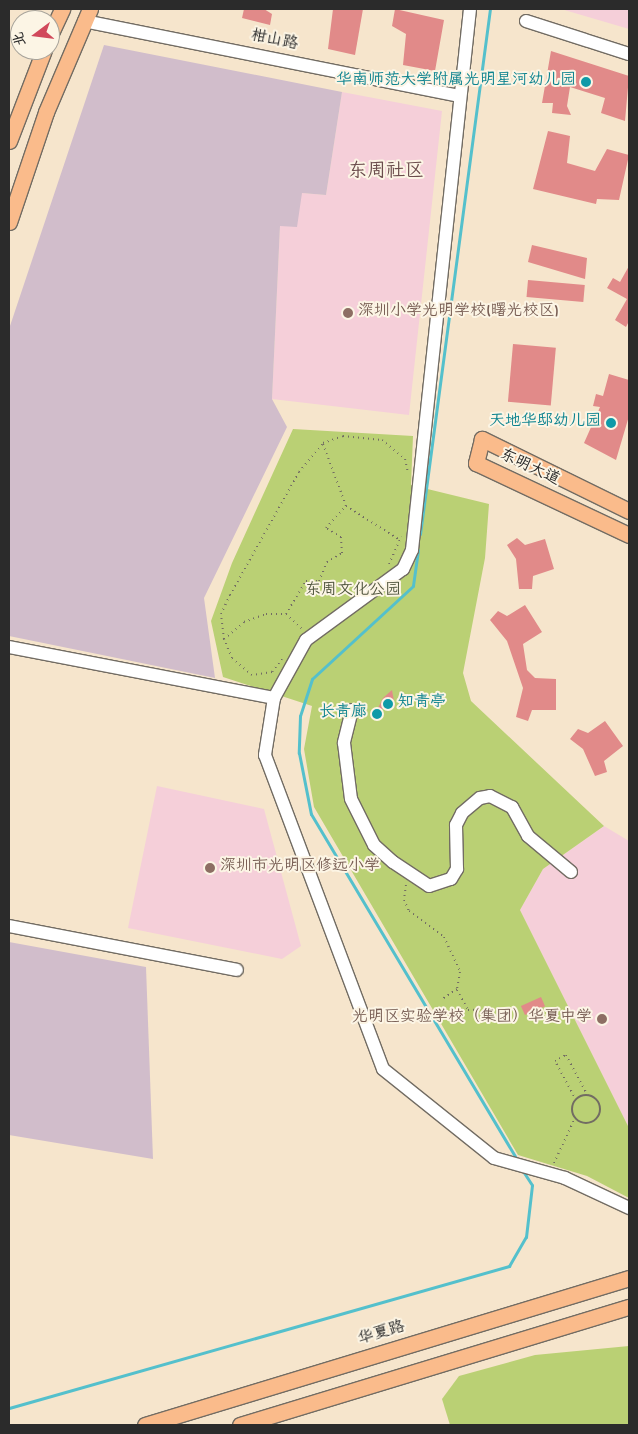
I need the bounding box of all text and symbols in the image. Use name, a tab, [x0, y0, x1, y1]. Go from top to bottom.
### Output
north arrow	[10, 10, 60, 60]
street label: 柑山路	[249, 28, 299, 56]
text: 北	[11, 30, 31, 48]
place label: 华南师范大学附属光明星河幼儿园	[336, 72, 576, 92]
marker: 华南师范大学附属光明星河幼儿园	[580, 76, 592, 88]
district label: 东周社区	[348, 162, 424, 184]
place label: 深圳小学光明学校(曙光校区)	[358, 303, 559, 323]
marker: 深圳小学光明学校(曙光校区)	[342, 307, 354, 319]
place label: 天地华邸幼儿园	[489, 413, 601, 433]
marker: 天地华邸幼儿园	[605, 417, 617, 429]
street label: 东明大道	[496, 447, 562, 491]
park label: 东周文化公园	[305, 582, 401, 602]
place label: 知青亭	[398, 694, 446, 714]
marker: 知青亭	[382, 698, 394, 710]
place label: 长青廊	[319, 704, 367, 724]
marker: 长青廊	[371, 708, 383, 720]
place label: 深圳市光明区修远小学	[220, 858, 380, 878]
marker: 深圳市光明区修远小学	[204, 862, 216, 874]
place label: 光明区实验学校（集团）华夏中学	[352, 1009, 592, 1029]
marker: 光明区实验学校（集团）华夏中学	[596, 1013, 608, 1025]
street label: 华夏路	[356, 1319, 408, 1351]

